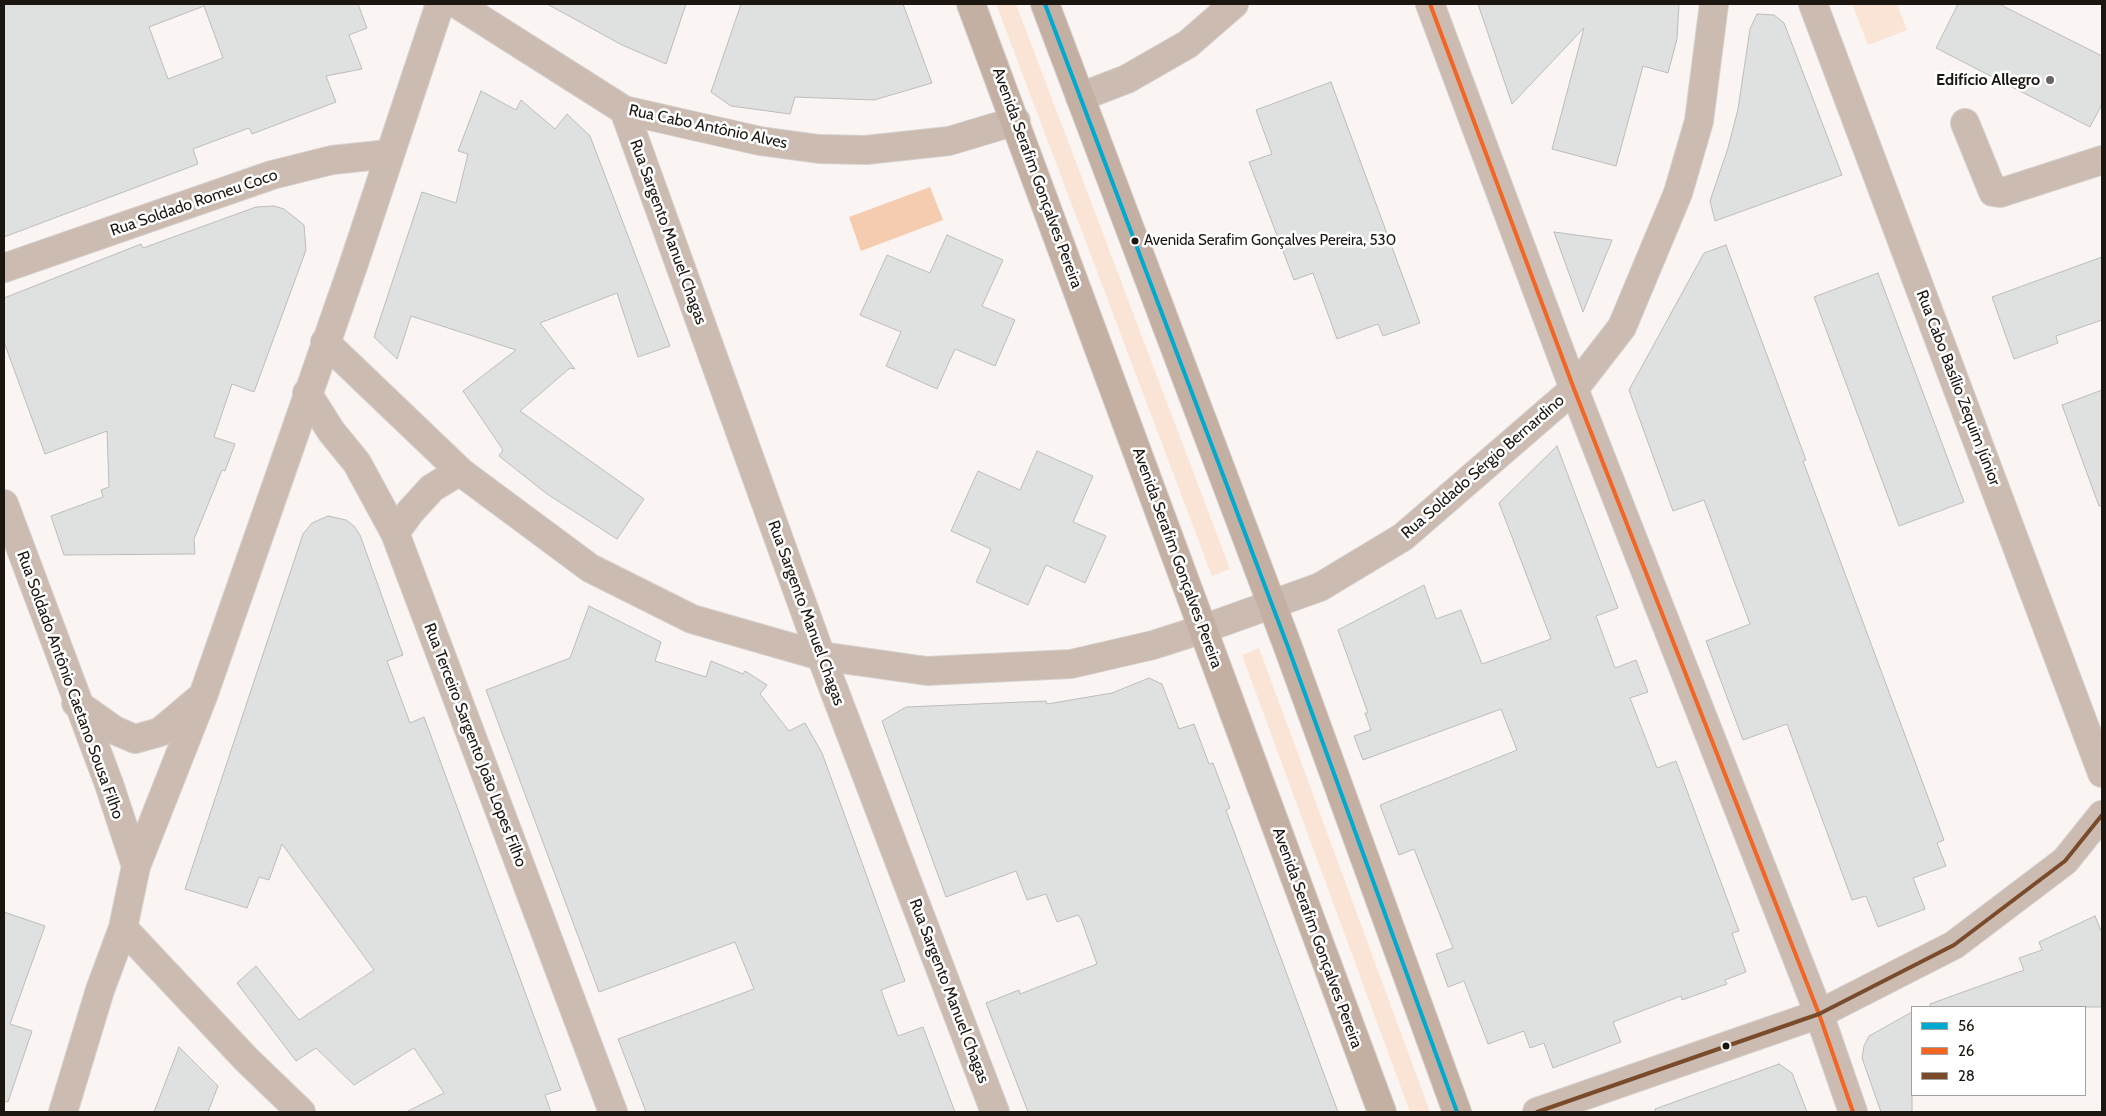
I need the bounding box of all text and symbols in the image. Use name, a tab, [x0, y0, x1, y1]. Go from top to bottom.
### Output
street label: Avenida Serafim Gonçalves Pereira	[988, 65, 1086, 291]
place label: Edifício Allegro	[1936, 70, 2040, 90]
marker: Edifício Allegro	[2044, 74, 2056, 86]
street label: Rua Cabo Antônio Alves	[627, 101, 789, 153]
street label: Rua Sargento Manuel Chagas	[626, 137, 710, 327]
street label: Rua Soldado Romeu Coco	[108, 165, 280, 241]
place label: Avenida Serafim Gonçalves Pereira, 530	[1144, 232, 1396, 250]
marker: Avenida Serafim Gonçalves Pereira, 530	[1130, 236, 1140, 246]
street label: Rua Cabo Basílio Zequim Júnior	[1912, 287, 2004, 489]
street label: Rua Soldado Sérgio Bernardino	[1398, 391, 1568, 543]
street label: Avenida Serafim Gonçalves Pereira	[1128, 445, 1226, 671]
street label: Rua Sargento Manuel Chagas	[764, 518, 848, 708]
street label: Rua Soldado Antônio Caetano Sousa Filho	[12, 548, 128, 822]
street label: Rua Terceiro Sargento João Lopes Filho	[420, 620, 530, 870]
street label: Avenida Serafim Gonçalves Pereira	[1268, 825, 1366, 1051]
street label: Rua Sargento Manuel Chagas	[905, 896, 993, 1086]
legend	[1911, 1006, 2086, 1096]
text: 56	[1958, 1017, 1975, 1035]
unlabelled marker	[1721, 1041, 1731, 1051]
text: 26	[1958, 1042, 1974, 1060]
text: 28	[1958, 1067, 1975, 1085]

